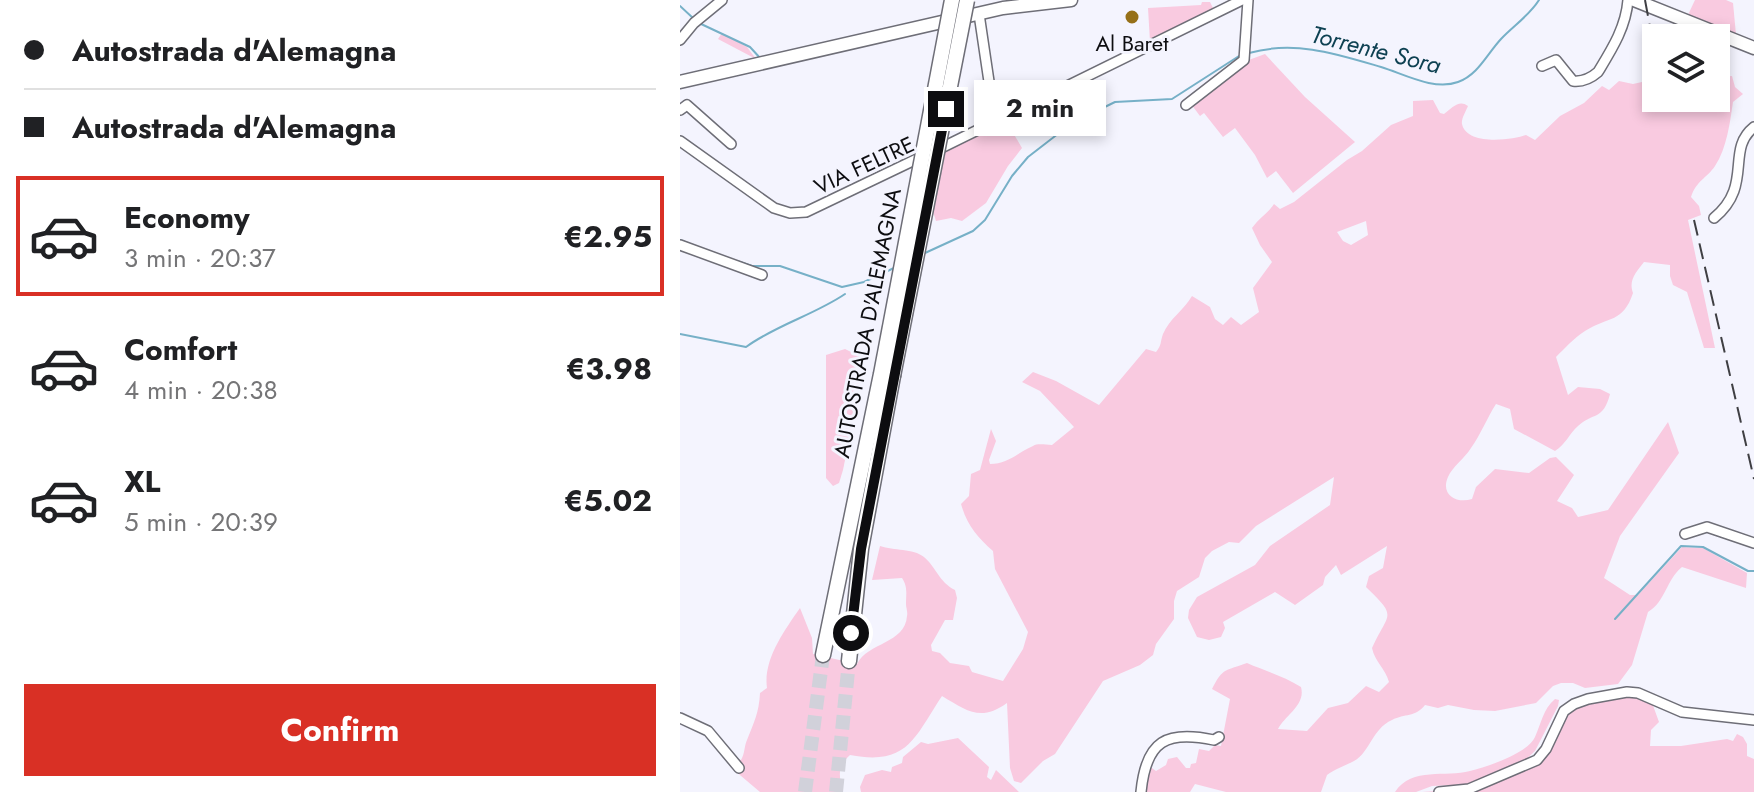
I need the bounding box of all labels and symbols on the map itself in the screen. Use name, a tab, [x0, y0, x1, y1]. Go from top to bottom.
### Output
marker: Al Baret	[1123, 8, 1141, 26]
water label: Torrente Sora	[1308, 16, 1445, 83]
place label: Al Baret	[1096, 27, 1169, 59]
callout: 2 min	[974, 81, 1106, 137]
route end	[928, 91, 964, 127]
street label: VIA FELTRE	[809, 128, 919, 202]
street label: AUTOSTRADA D'ALEMAGNA	[825, 185, 909, 461]
route start	[833, 615, 869, 651]

